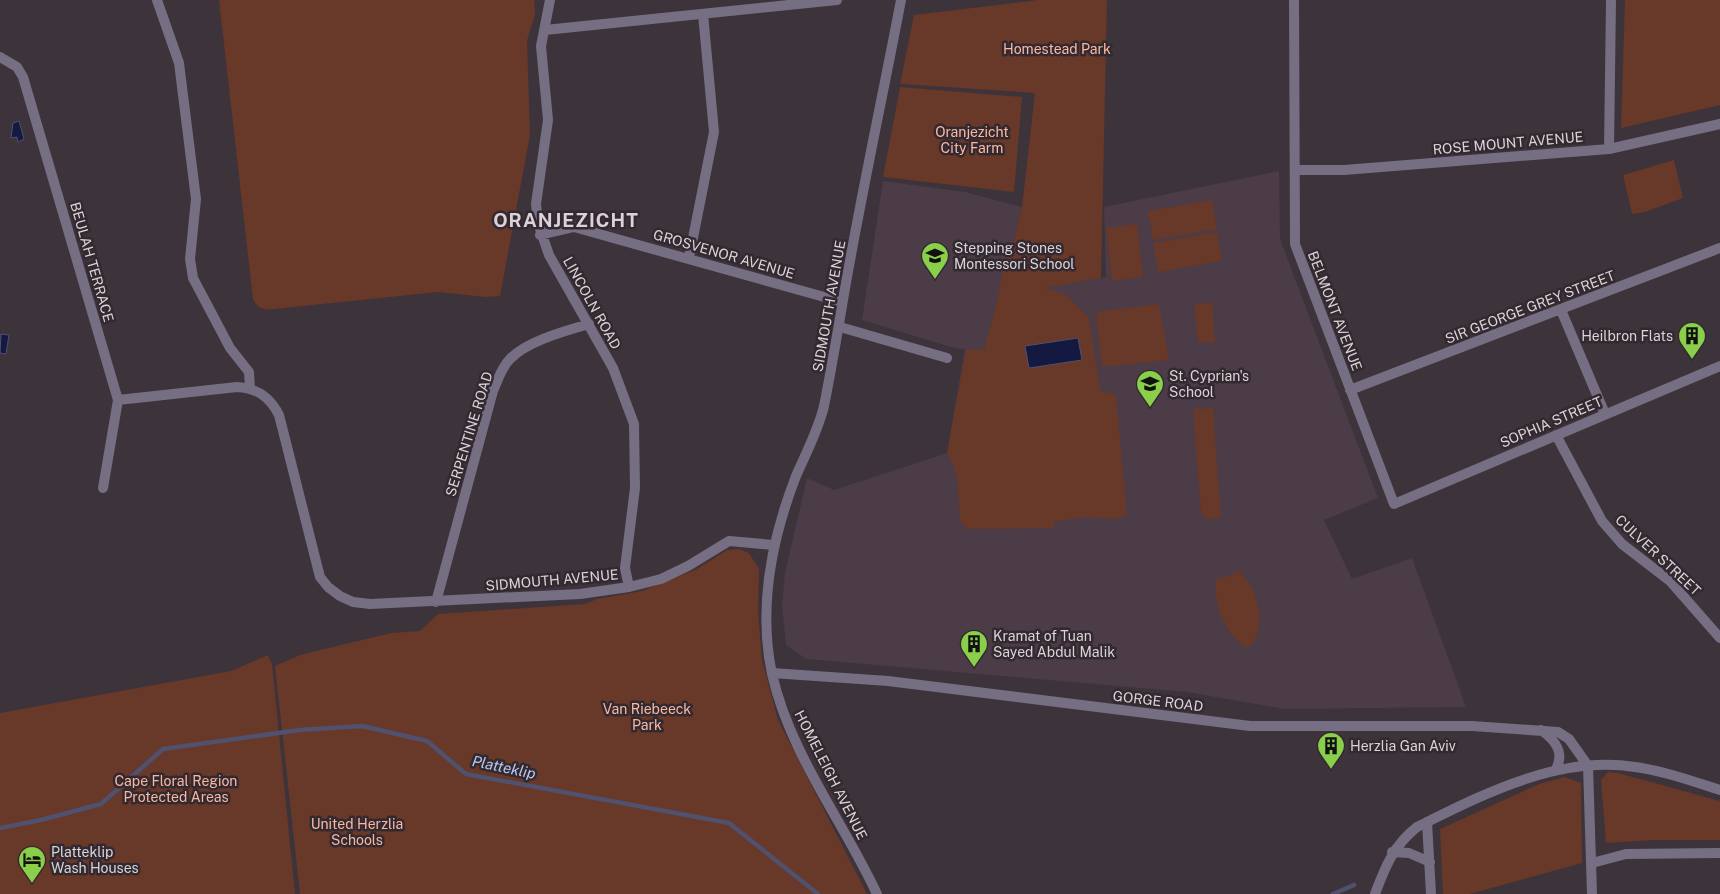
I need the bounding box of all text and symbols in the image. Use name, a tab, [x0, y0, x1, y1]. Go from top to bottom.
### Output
park label: Homestead Park	[1003, 41, 1111, 57]
park label: Oranjezicht City Farm	[935, 124, 1009, 156]
street label: ROSE MOUNT AVENUE	[1432, 128, 1584, 158]
street label: BEULAH TERRACE	[67, 200, 117, 324]
district label: ORANJEZICHT	[493, 209, 639, 231]
street label: GROSVENOR AVENUE	[651, 226, 797, 282]
street label: SIDMOUTH AVENUE	[810, 239, 848, 373]
place label: Stepping Stones Montessori School	[954, 240, 1075, 272]
school or university icon: Stepping Stones Montessori School	[920, 241, 950, 280]
street label: BELMONT AVENUE	[1305, 249, 1365, 373]
street label: LINCOLN ROAD	[560, 254, 624, 352]
street label: SIR GEORGE GREY STREET	[1443, 267, 1617, 347]
building icon: Heilbron Flats	[1677, 321, 1707, 360]
place label: Heilbron Flats	[1581, 328, 1673, 344]
place label: St. Cyprian's School	[1169, 368, 1249, 400]
school or university icon: St. Cyprian's School	[1135, 369, 1165, 408]
street label: SERPENTINE ROAD	[442, 370, 496, 498]
street label: SOPHIA STREET	[1498, 393, 1604, 451]
street label: CULVER STREET	[1612, 511, 1704, 599]
street label: SIDMOUTH AVENUE	[485, 566, 619, 594]
place label: Kramat of Tuan Sayed Abdul Malik	[993, 628, 1115, 660]
building icon: Kramat of Tuan Sayed Abdul Malik	[959, 629, 989, 668]
street label: GORGE ROAD	[1112, 688, 1204, 714]
park label: Van Riebeeck Park	[603, 701, 691, 733]
street label: HOMELEIGH AVENUE	[791, 708, 871, 842]
building icon: Herzlia Gan Aviv	[1316, 731, 1346, 770]
place label: Herzlia Gan Aviv	[1350, 738, 1456, 754]
water label: Platteklip	[471, 752, 538, 782]
park label: Cape Floral Region Protected Areas	[115, 773, 237, 805]
park label: United Herzlia Schools	[311, 816, 403, 848]
place label: Platteklip Wash Houses	[51, 844, 139, 876]
hotel icon: Platteklip Wash Houses	[17, 845, 47, 884]

